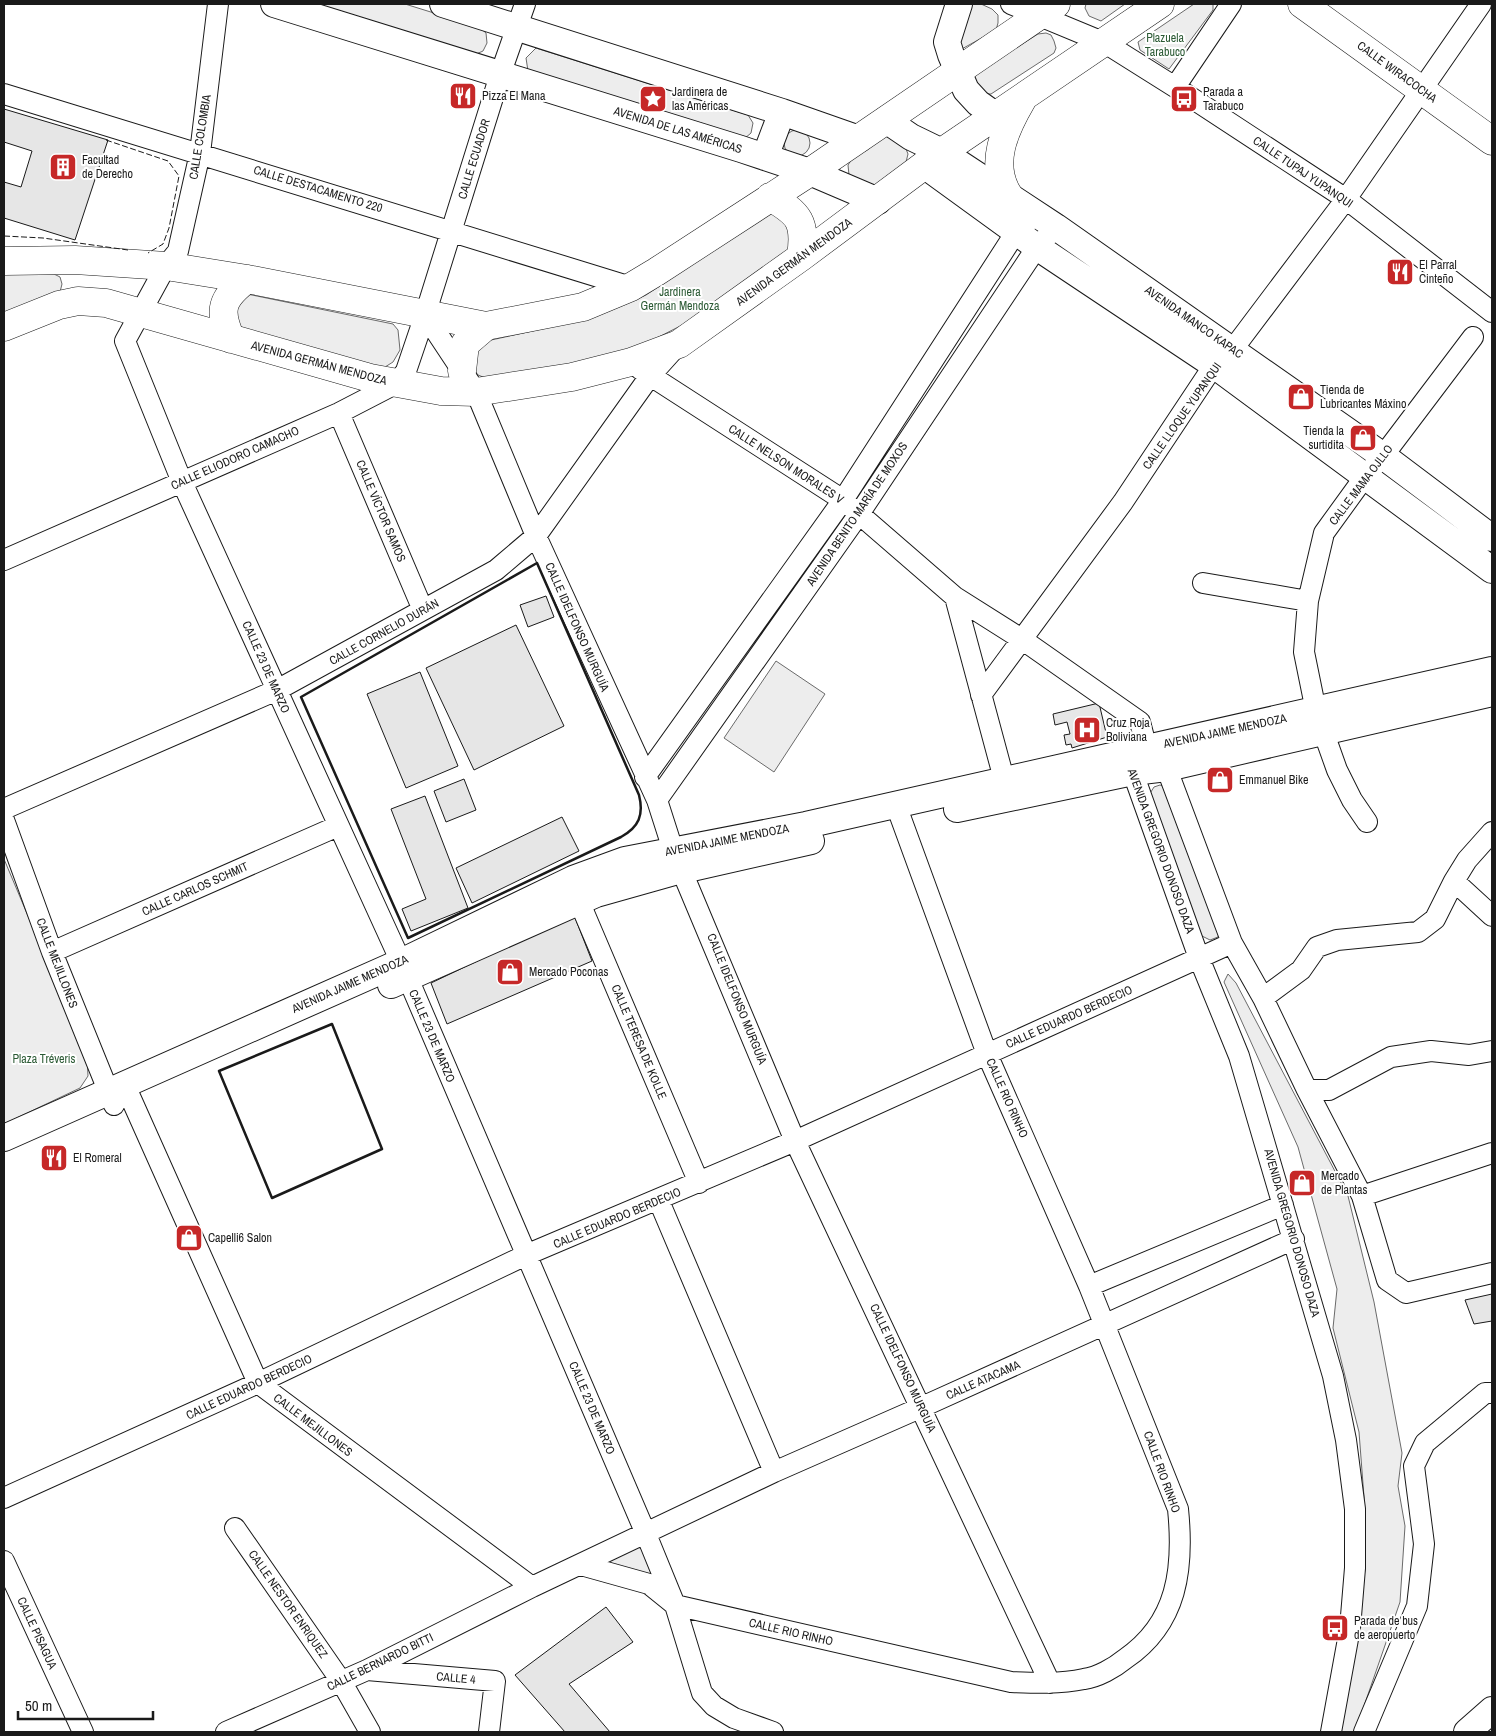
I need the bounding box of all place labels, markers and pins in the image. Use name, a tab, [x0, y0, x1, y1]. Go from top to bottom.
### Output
restaurant icon: Pizza El Mana	[448, 81, 478, 111]
place icon: Jardinera de las Américas	[638, 84, 668, 114]
place label: Jardinera de las Américas	[672, 84, 728, 114]
bus stop icon: Parada a Tarabuco	[1169, 84, 1199, 114]
place label: Parada a Tarabuco	[1203, 84, 1244, 114]
place label: Pizza El Mana	[482, 88, 546, 104]
building icon: Facultad de Derecho	[48, 152, 78, 182]
place label: Facultad de Derecho	[82, 152, 133, 182]
restaurant icon: El Parral Cinteño	[1385, 257, 1415, 287]
place label: El Parral Cinteño	[1419, 257, 1457, 287]
shop icon: Tienda de Lubricantes Máxino	[1286, 382, 1316, 412]
place label: Tienda de Lubricantes Máxino	[1320, 382, 1406, 412]
place label: Tienda la surtidita	[1303, 423, 1345, 453]
shop icon: Tienda la surtidita	[1348, 423, 1378, 453]
hospital icon: Cruz Roja Boliviana	[1072, 715, 1102, 745]
place label: Cruz Roja Boliviana	[1106, 715, 1150, 745]
shop icon: Emmanuel Bike	[1205, 765, 1235, 795]
place label: Emmanuel Bike	[1239, 772, 1308, 788]
shop icon: Mercado Poconas	[495, 957, 525, 987]
place label: Mercado Poconas	[529, 964, 608, 980]
restaurant icon: El Romeral	[39, 1143, 69, 1173]
place label: El Romeral	[73, 1150, 122, 1166]
shop icon: Mercado de Plantas	[1287, 1168, 1317, 1198]
place label: Mercado de Plantas	[1321, 1168, 1368, 1198]
shop icon: Capelli6 Salon	[174, 1223, 204, 1253]
place label: Capelli6 Salon	[208, 1230, 272, 1246]
bus stop icon: Parada de bus de aeropuerto	[1320, 1613, 1350, 1643]
place label: Parada de bus de aeropuerto	[1354, 1613, 1418, 1643]

